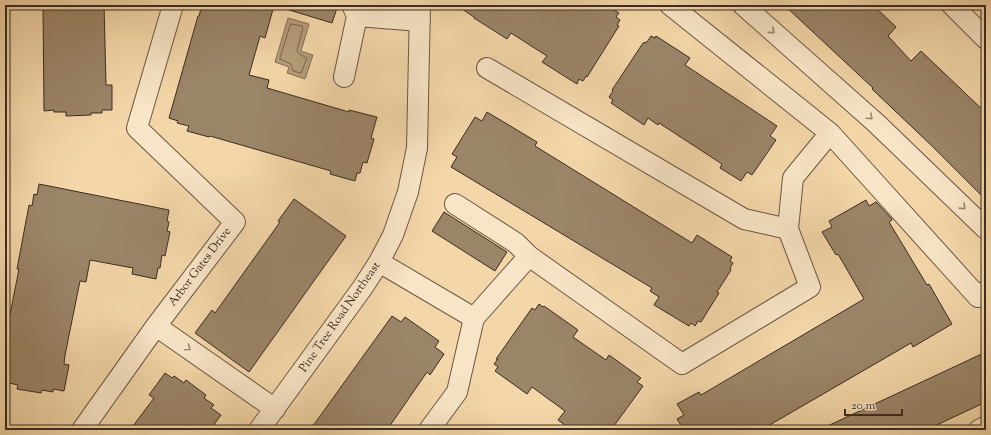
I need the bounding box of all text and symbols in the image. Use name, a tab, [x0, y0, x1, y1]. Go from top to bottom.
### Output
one-way arrow	[768, 26, 775, 33]
one-way arrow	[865, 112, 872, 119]
one-way arrow	[958, 202, 966, 210]
street label: Arbor Gates Drive	[164, 223, 236, 310]
street label: Pine Tree Road Northeast	[295, 258, 385, 376]
one-way arrow	[184, 343, 191, 351]
scale bar	[845, 391, 902, 417]
text: 20 m	[851, 397, 876, 415]

